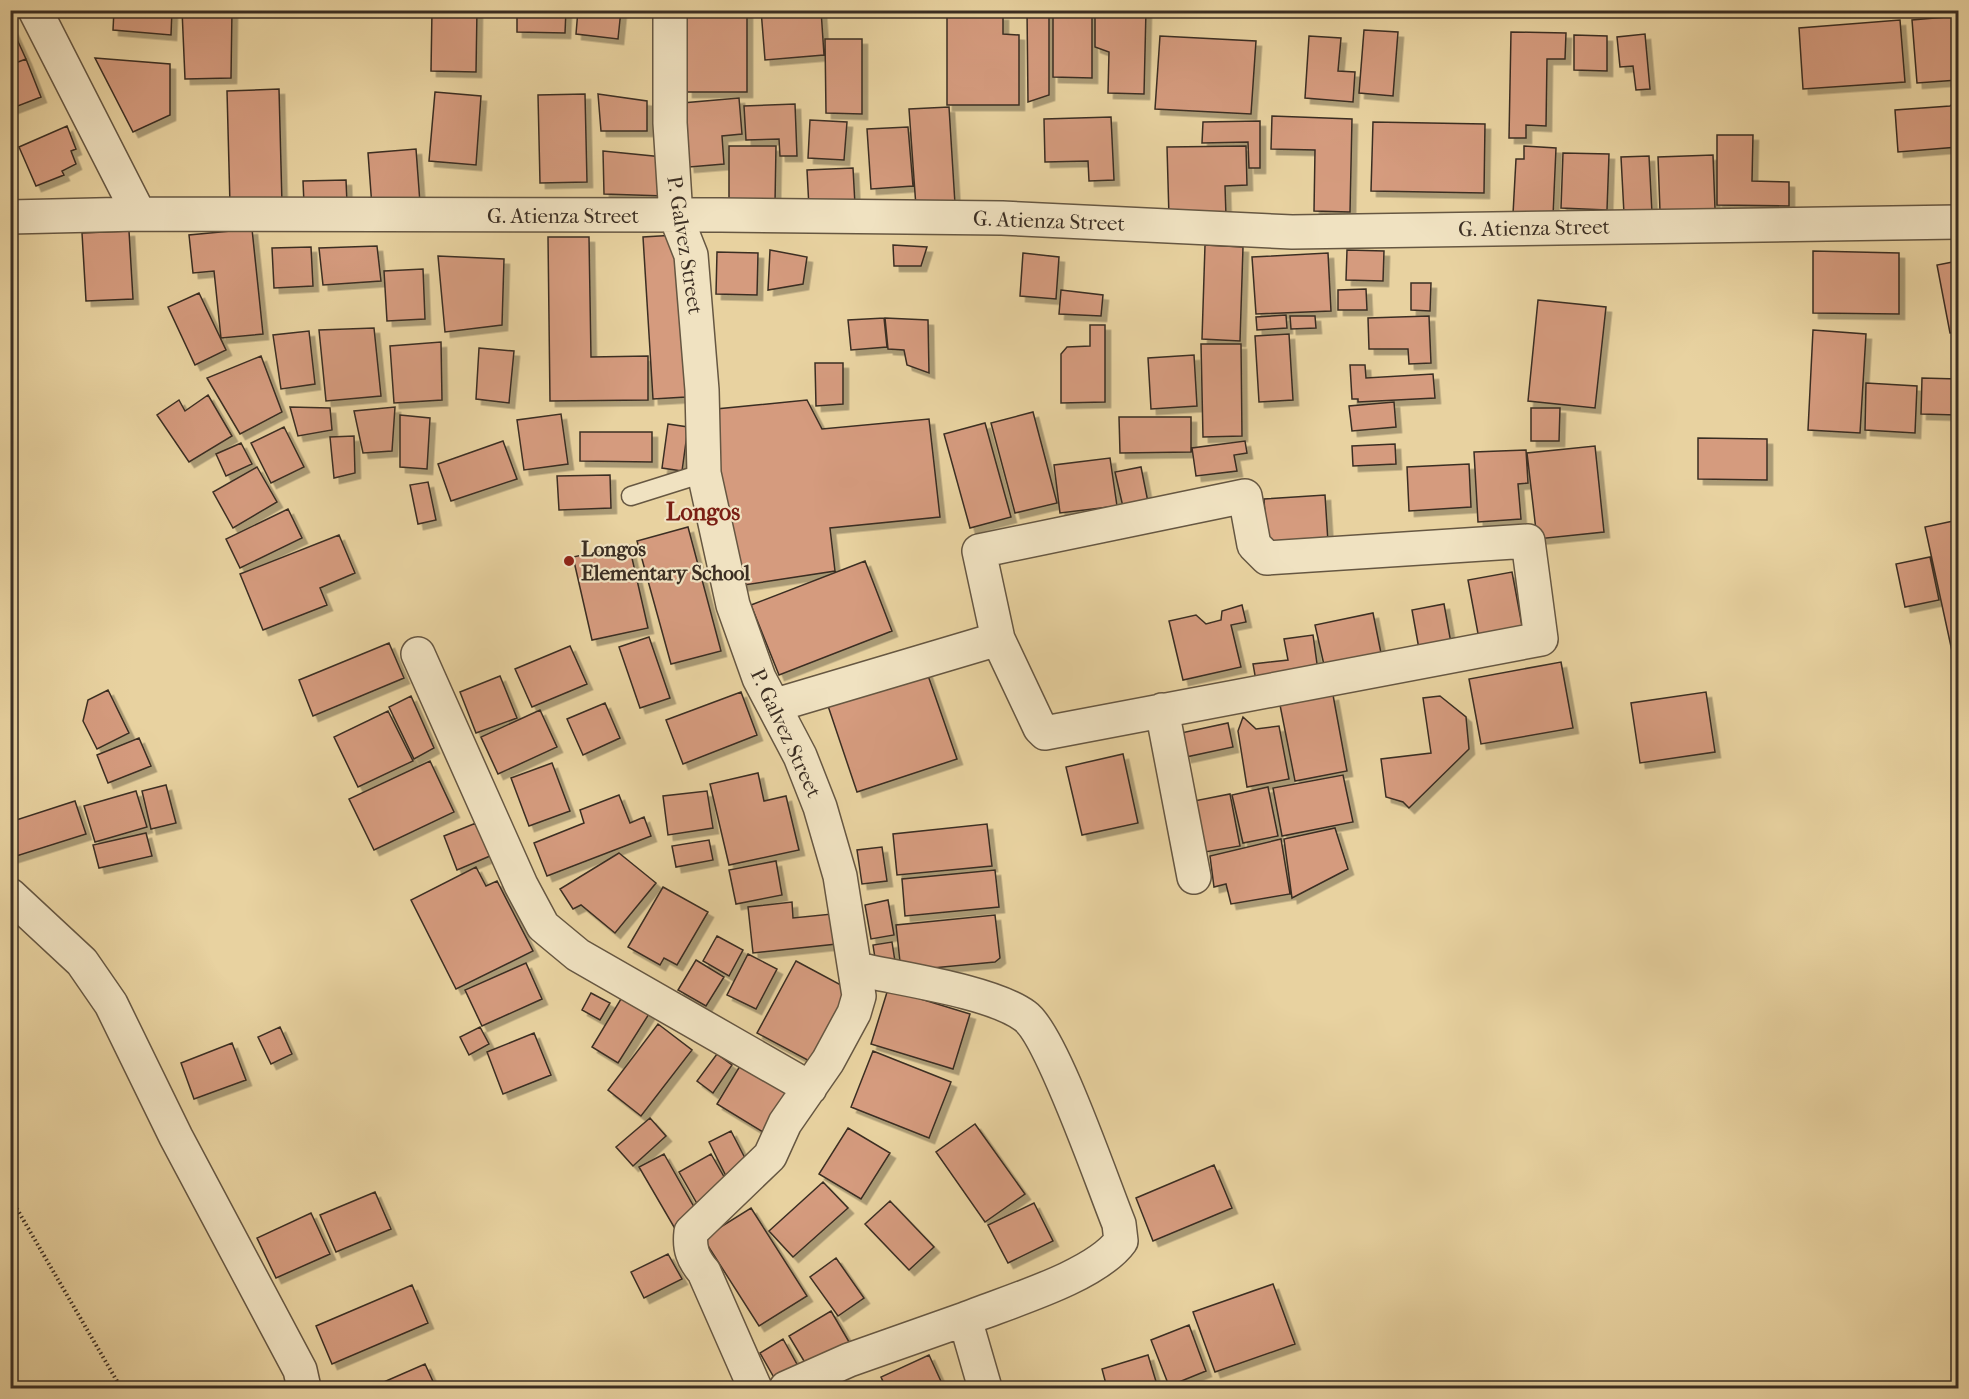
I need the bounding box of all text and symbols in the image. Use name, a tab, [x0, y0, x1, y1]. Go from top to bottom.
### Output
street label: P. Galvez Street	[662, 174, 708, 316]
street label: G. Atienza Street	[487, 204, 639, 228]
street label: G. Atienza Street	[973, 206, 1126, 236]
street label: G. Atienza Street	[1458, 215, 1611, 241]
district label: Longos	[666, 498, 740, 526]
place label: Longos Elementary School	[581, 537, 750, 585]
marker: Longos Elementary School	[562, 554, 576, 568]
street label: P. Galvez Street	[746, 665, 827, 802]

